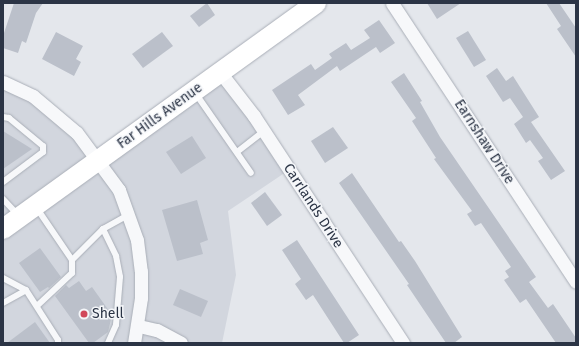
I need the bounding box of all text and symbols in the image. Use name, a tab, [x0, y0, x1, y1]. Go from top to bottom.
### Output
street label: Far Hills Avenue	[114, 79, 206, 153]
street label: Earnshaw Drive	[450, 97, 518, 187]
street label: Carrlands Drive	[279, 161, 347, 251]
place label: Shell	[92, 306, 124, 322]
marker: Shell	[79, 309, 89, 319]

